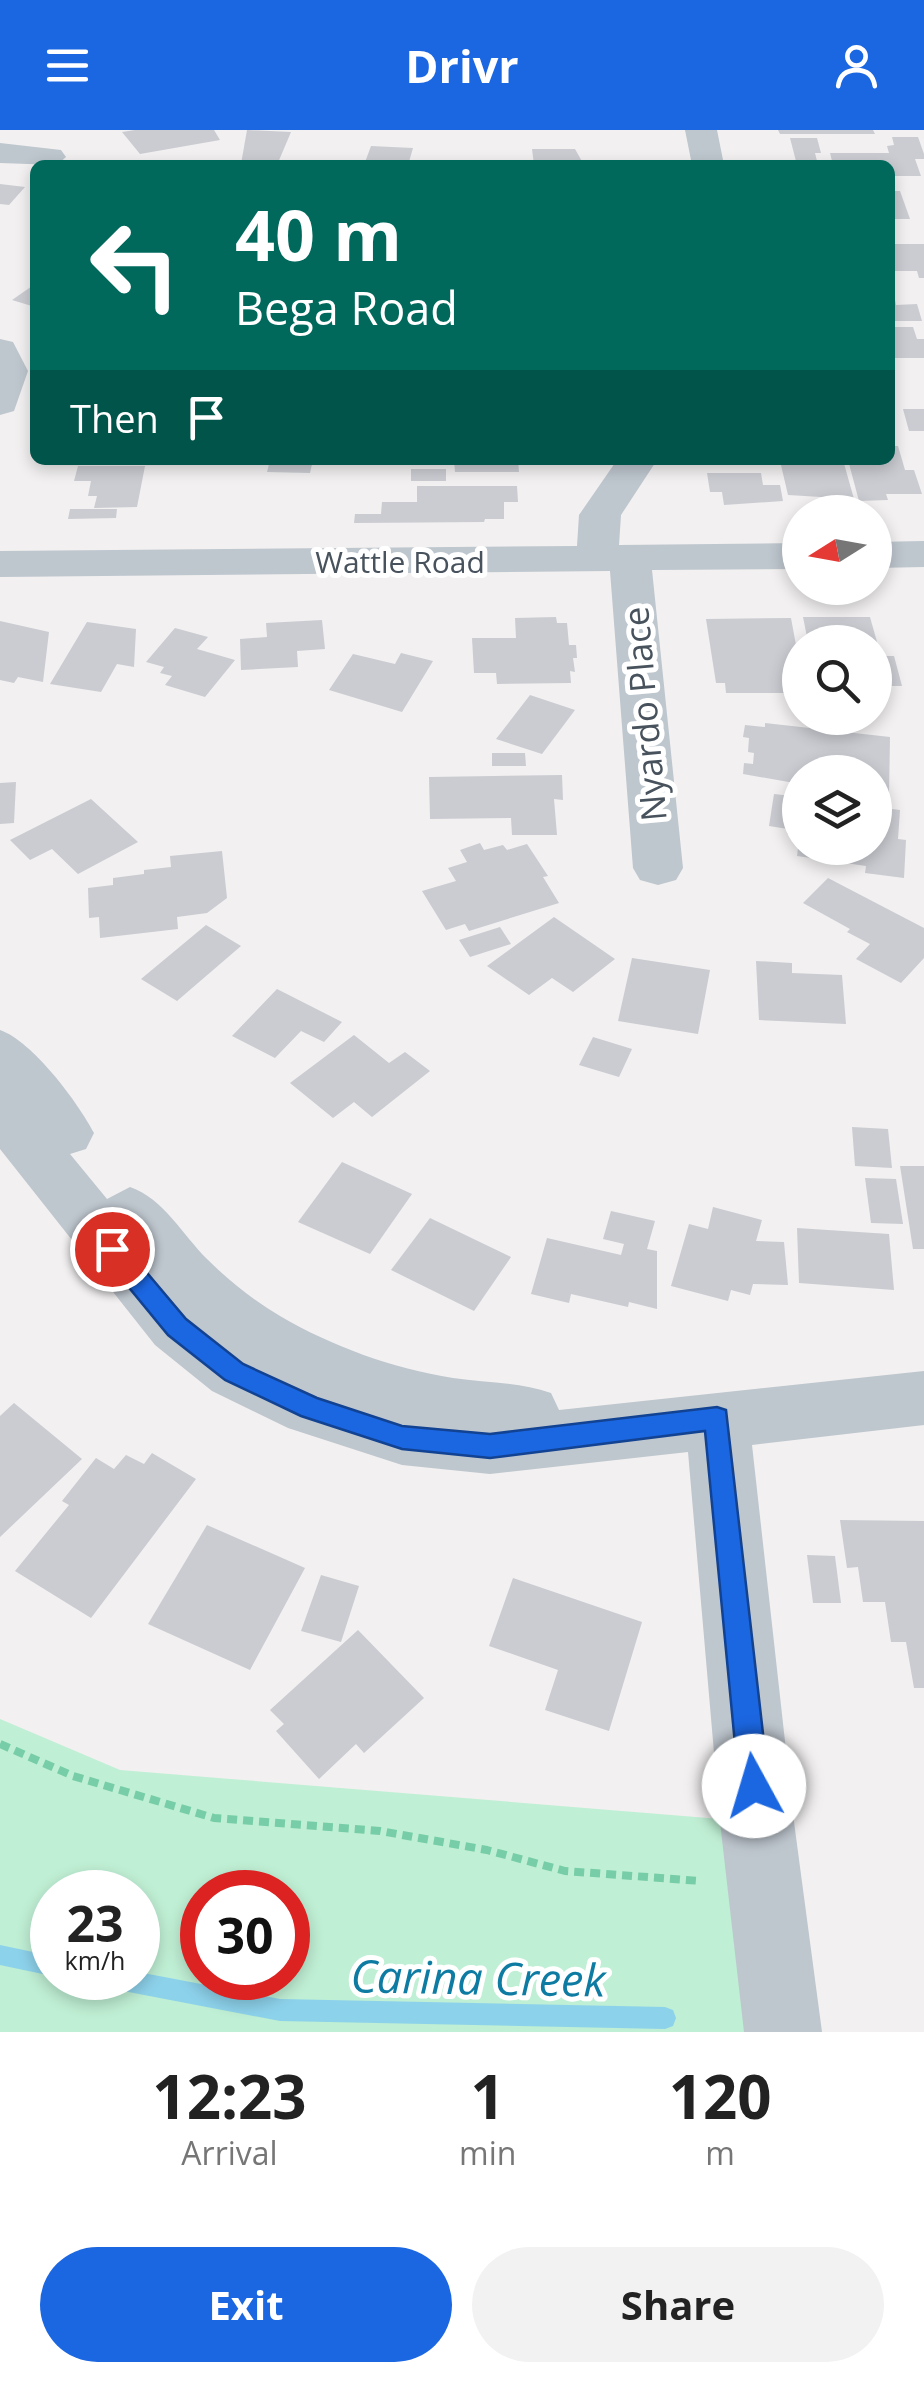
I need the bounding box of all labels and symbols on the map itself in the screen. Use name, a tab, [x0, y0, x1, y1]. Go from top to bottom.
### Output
north arrow	[782, 495, 892, 605]
street label: Wattle Road	[315, 541, 485, 582]
street label: Nyardo Place	[611, 605, 677, 823]
pin	[70, 1207, 155, 1292]
position arrow	[702, 1734, 806, 1838]
speed limit sign: 30	[180, 1870, 310, 2000]
water label: Carina Creek	[350, 1944, 608, 2010]

